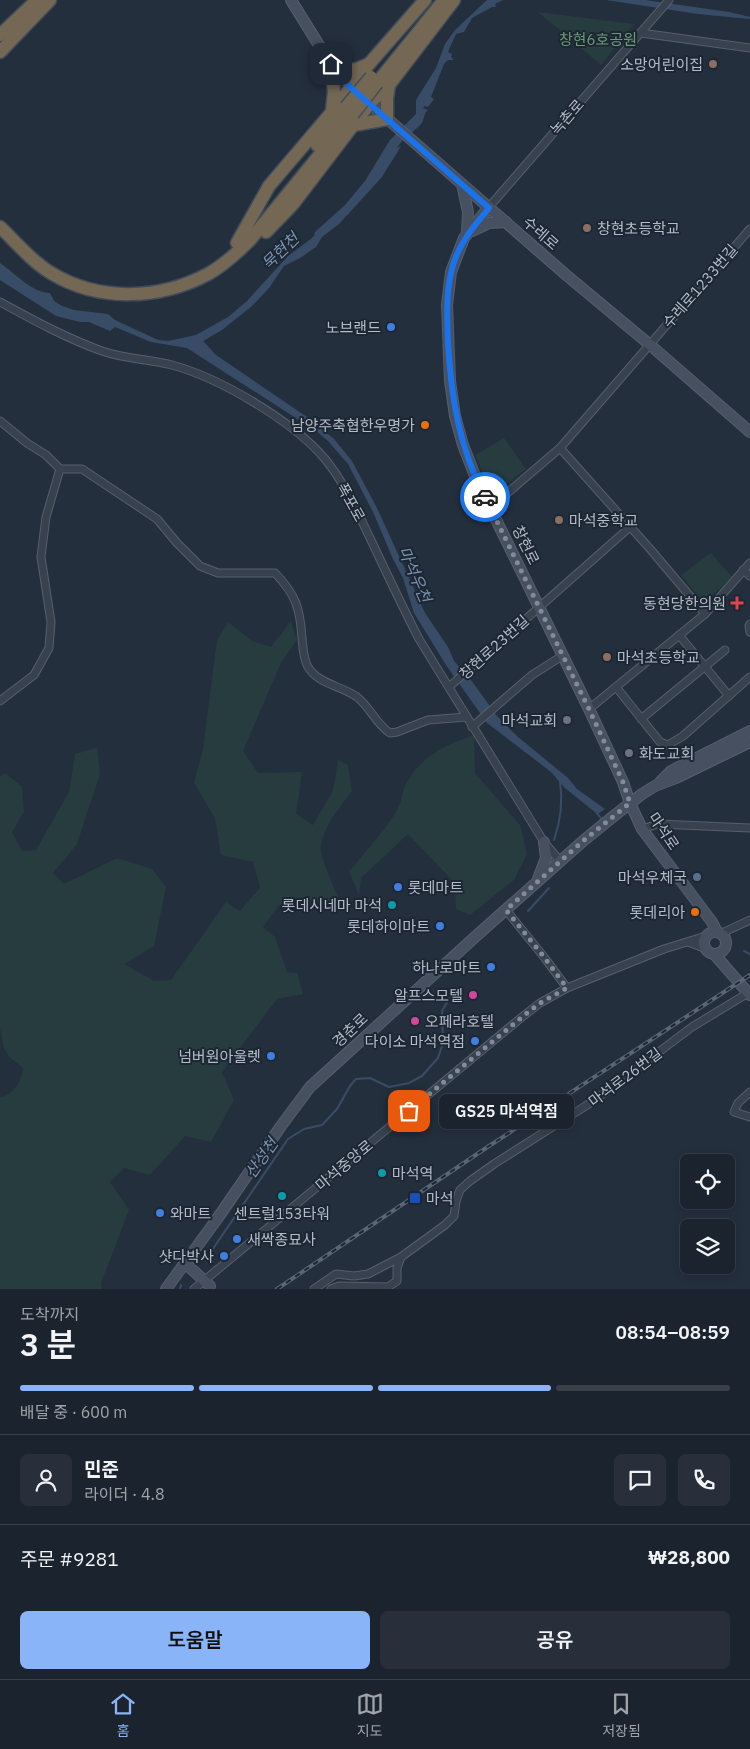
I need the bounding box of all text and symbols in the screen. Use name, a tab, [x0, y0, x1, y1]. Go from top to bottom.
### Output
park label: 창현6호공원	[559, 30, 637, 49]
pin	[310, 43, 352, 85]
icon: home	[317, 50, 345, 78]
place label: 소망어린이집	[620, 55, 703, 74]
marker: 소망어린이집	[707, 58, 719, 70]
street label: 녹촌로	[546, 95, 588, 139]
street label: 수레로	[519, 212, 563, 254]
place label: 창현초등학교	[597, 219, 680, 238]
marker: 창현초등학교	[581, 222, 593, 234]
water label: 묵현천	[257, 227, 304, 274]
street label: 수레로1233번길	[658, 240, 742, 332]
place label: 노브랜드	[326, 318, 381, 337]
marker: 노브랜드	[385, 321, 397, 333]
place label: 남양주축협한우명가	[291, 416, 415, 435]
marker: 남양주축협한우명가	[419, 419, 431, 431]
courier	[460, 472, 510, 522]
street label: 폭포로	[333, 479, 369, 525]
icon: car	[471, 483, 499, 511]
place label: 마석중학교	[569, 511, 638, 530]
marker: 마석중학교	[553, 514, 565, 526]
street label: 창현로	[508, 522, 544, 568]
water label: 마석우천	[394, 543, 437, 607]
place label: 동현당한의원	[643, 594, 726, 613]
marker: 동현당한의원	[730, 596, 744, 610]
street label: 창현로23번길	[455, 611, 533, 683]
place label: 마석초등학교	[617, 648, 700, 667]
marker: 마석초등학교	[601, 651, 613, 663]
place label: 마석교회	[502, 711, 557, 730]
marker: 마석교회	[561, 714, 573, 726]
place label: 화도교회	[639, 744, 694, 763]
marker: 화도교회	[623, 747, 635, 759]
street label: 마석로	[645, 809, 683, 853]
place label: 마석우체국	[618, 868, 687, 887]
marker: 마석우체국	[691, 871, 703, 883]
place label: 롯데마트	[408, 878, 463, 897]
marker: 롯데마트	[392, 881, 404, 893]
place label: 롯데시네마 마석	[282, 896, 382, 915]
marker: 롯데시네마 마석	[386, 899, 398, 911]
place label: 롯데리아	[630, 903, 685, 922]
marker: 롯데리아	[689, 906, 701, 918]
place label: 롯데하이마트	[347, 917, 430, 936]
marker: 롯데하이마트	[434, 920, 446, 932]
place label: 하나로마트	[412, 958, 481, 977]
marker: 하나로마트	[485, 961, 497, 973]
place label: 알프스모텔	[394, 986, 463, 1005]
marker: 알프스모텔	[467, 989, 479, 1001]
street label: 경춘로	[328, 1009, 372, 1051]
place label: 오페라호텔	[425, 1012, 494, 1031]
marker: 오페라호텔	[409, 1015, 421, 1027]
place label: 다이소 마석역점	[365, 1032, 465, 1051]
marker: 다이소 마석역점	[469, 1035, 481, 1047]
street label: 마석로26번길	[585, 1043, 665, 1111]
place label: 넘버원아울렛	[178, 1047, 261, 1066]
marker: 넘버원아울렛	[265, 1050, 277, 1062]
pin	[388, 1090, 430, 1132]
callout: GS25 마석역점	[439, 1094, 574, 1128]
icon: bag	[395, 1097, 423, 1125]
text: GS25 마석역점	[455, 1101, 558, 1121]
water label: 산성천	[240, 1132, 283, 1182]
street label: 마석중앙로	[311, 1136, 377, 1194]
map controls	[680, 1154, 735, 1274]
button: locate	[680, 1154, 735, 1209]
place label: 마석역	[392, 1164, 433, 1183]
marker: 마석역	[376, 1167, 388, 1179]
place label: 마석	[426, 1189, 454, 1208]
marker: 센트럴153타워	[276, 1190, 288, 1202]
marker: 마석	[408, 1191, 422, 1205]
place label: 와마트	[170, 1204, 212, 1223]
place label: 센트럴153타워	[234, 1204, 330, 1223]
marker: 와마트	[154, 1207, 166, 1219]
button: layers	[680, 1219, 735, 1274]
place label: 새싹종묘사	[247, 1230, 316, 1249]
marker: 새싹종묘사	[231, 1233, 243, 1245]
place label: 샷다박사	[159, 1247, 214, 1266]
marker: 샷다박사	[218, 1250, 230, 1262]
text: 도착까지	[20, 1304, 79, 1324]
text: 08:54–08:59	[616, 1320, 730, 1344]
text: 3 분	[20, 1323, 76, 1365]
text: 배달 중 · 600 m	[20, 1402, 127, 1422]
button: person	[20, 1454, 72, 1506]
button: chat	[614, 1454, 666, 1506]
button: phone	[678, 1454, 730, 1506]
text: 민준	[84, 1457, 119, 1481]
text: 라이더 · 4.8	[84, 1484, 164, 1504]
text: ₩28,800	[648, 1545, 730, 1569]
text: 주문 #9281	[20, 1547, 119, 1571]
button: 도움말	[20, 1611, 370, 1669]
button: 공유	[380, 1611, 730, 1669]
tab: 홈	[109, 1690, 137, 1740]
tab: 지도	[356, 1690, 384, 1740]
tab: 저장됨	[602, 1690, 641, 1740]

